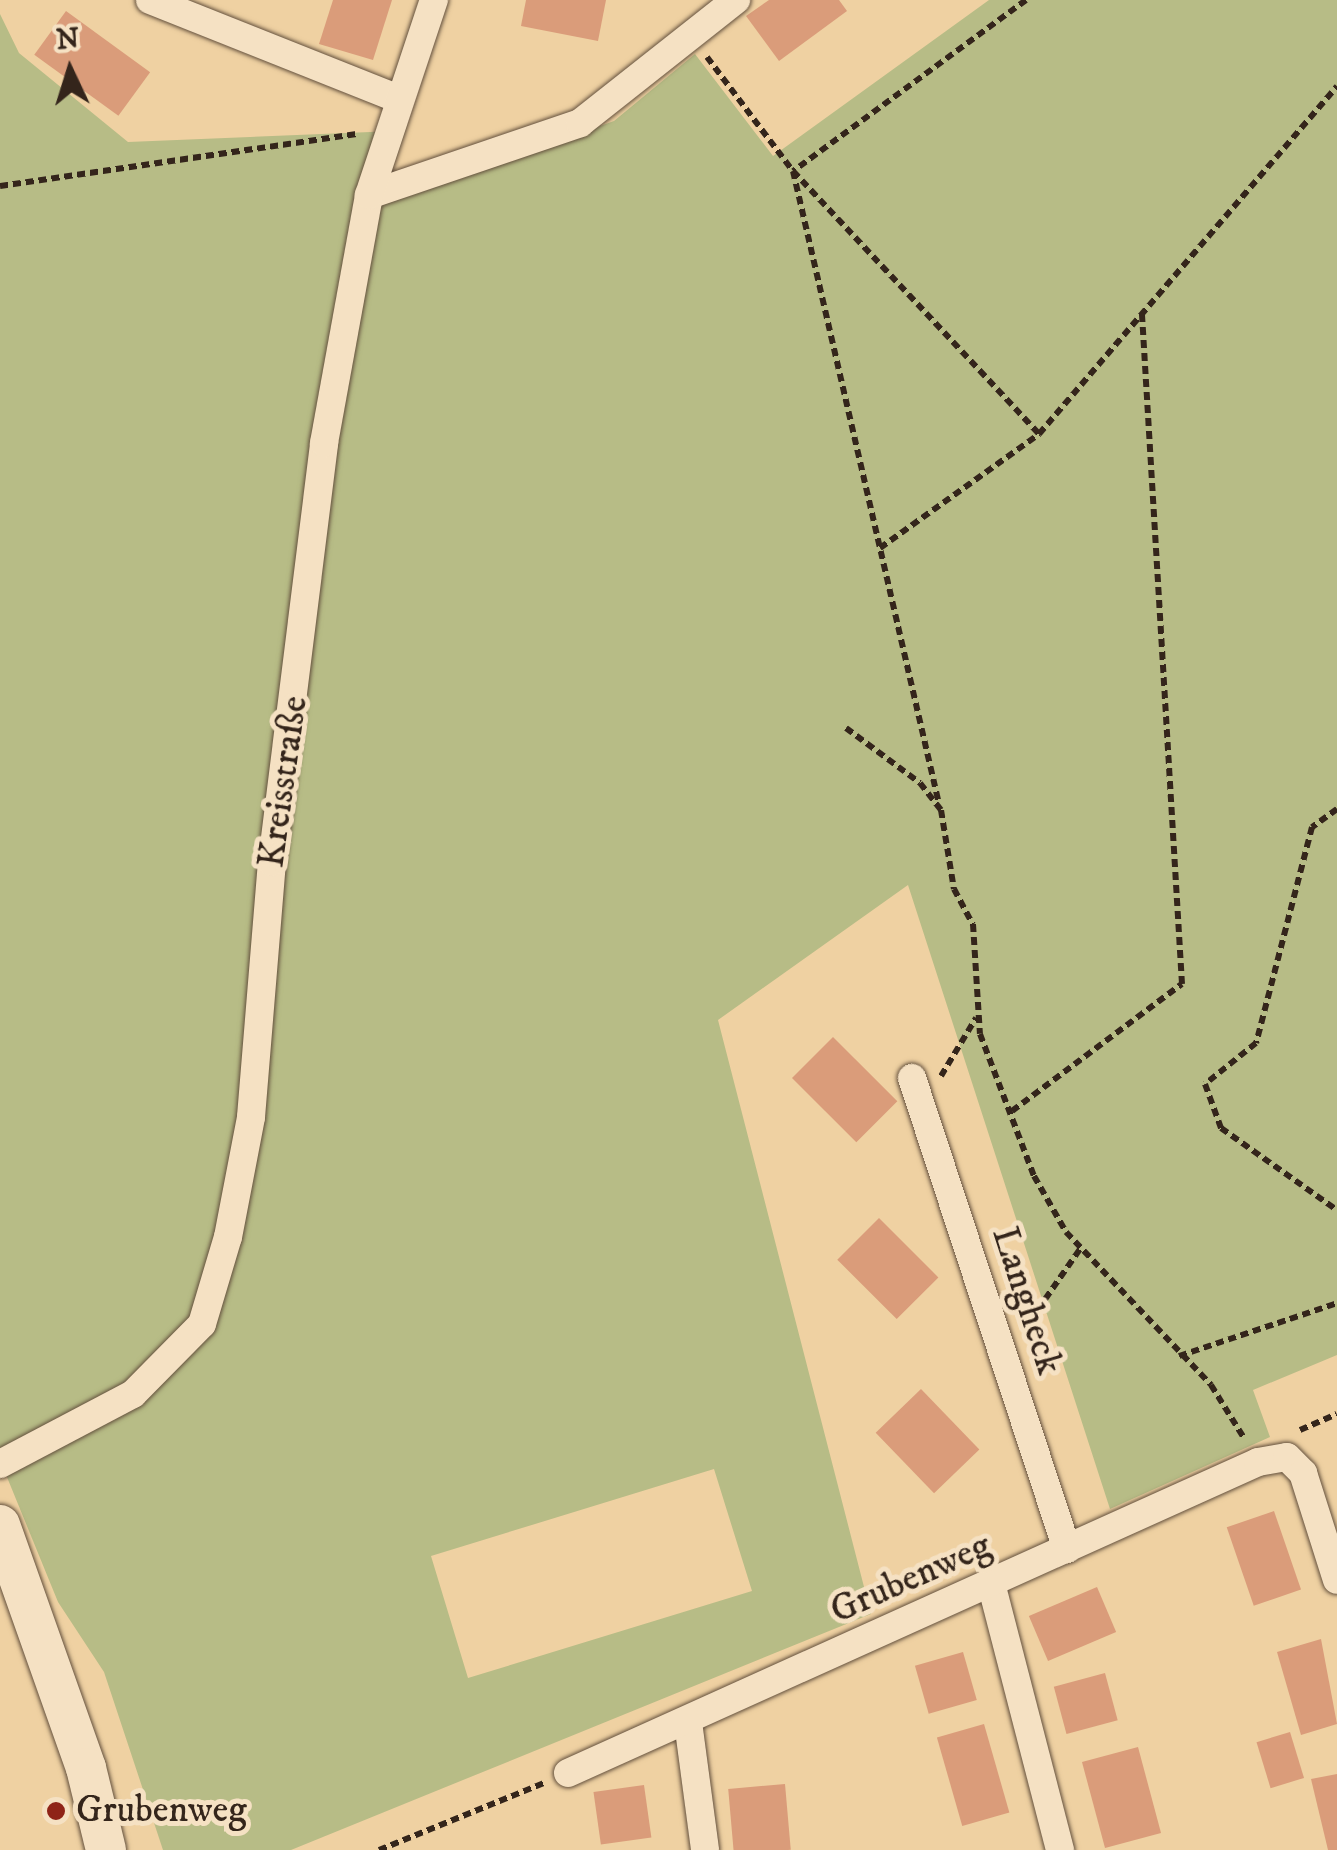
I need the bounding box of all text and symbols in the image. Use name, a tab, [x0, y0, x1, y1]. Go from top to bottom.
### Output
north arrow	[20, 20, 120, 120]
text: N	[55, 21, 81, 58]
street label: Kreisstraße	[249, 693, 319, 871]
street label: Langheck	[981, 1221, 1071, 1381]
street label: Grubenweg	[824, 1523, 998, 1635]
place label: Grubenweg	[76, 1788, 247, 1834]
marker: Grubenweg	[45, 1800, 67, 1822]

